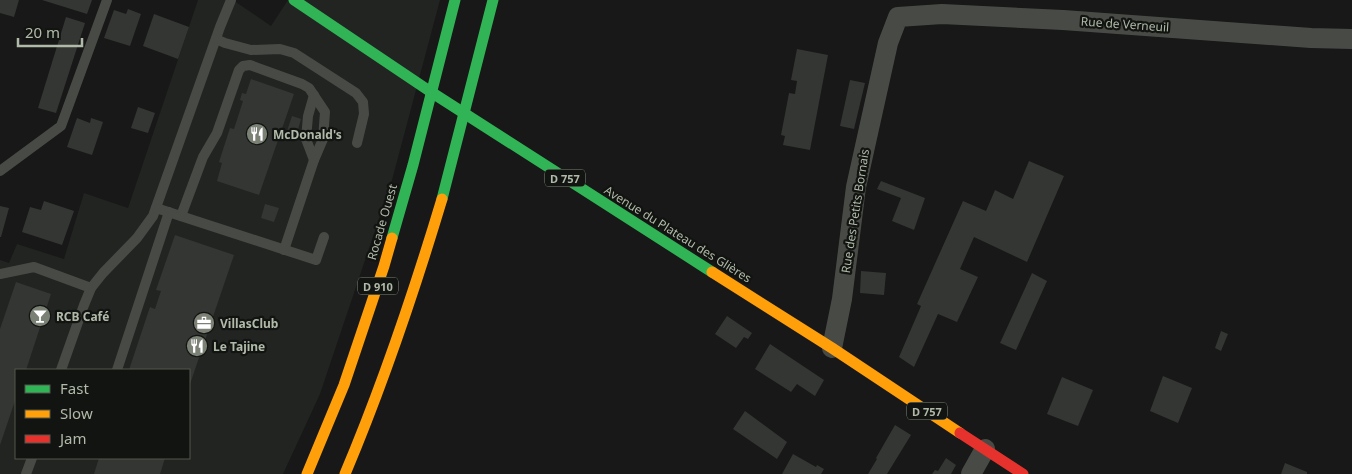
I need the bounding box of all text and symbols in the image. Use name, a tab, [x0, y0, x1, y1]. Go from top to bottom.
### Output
street label: Rue de Verneuil	[1080, 12, 1170, 36]
scale bar	[18, 15, 81, 47]
text: 20 m	[25, 22, 60, 42]
restaurant icon: McDonald's	[245, 122, 269, 146]
place label: McDonald's	[273, 126, 342, 143]
street label: Rue des Petits Bornais	[837, 147, 873, 274]
road number: D 757	[545, 170, 585, 187]
street label: Rocade Ouest	[363, 181, 401, 262]
street label: Avenue du Plateau des Glières	[601, 182, 755, 287]
road number: D 910	[358, 278, 398, 294]
bar icon: RCB Café	[28, 304, 52, 328]
place label: RCB Café	[56, 308, 109, 325]
office icon: VillasClub	[192, 311, 216, 335]
place label: VillasClub	[220, 315, 279, 332]
restaurant icon: Le Tajine	[185, 334, 209, 358]
place label: Le Tajine	[213, 338, 265, 355]
legend	[15, 369, 190, 459]
text: Fast	[60, 378, 89, 398]
road number: D 757	[907, 402, 947, 420]
text: Slow	[60, 403, 93, 423]
text: Jam	[58, 428, 87, 448]

